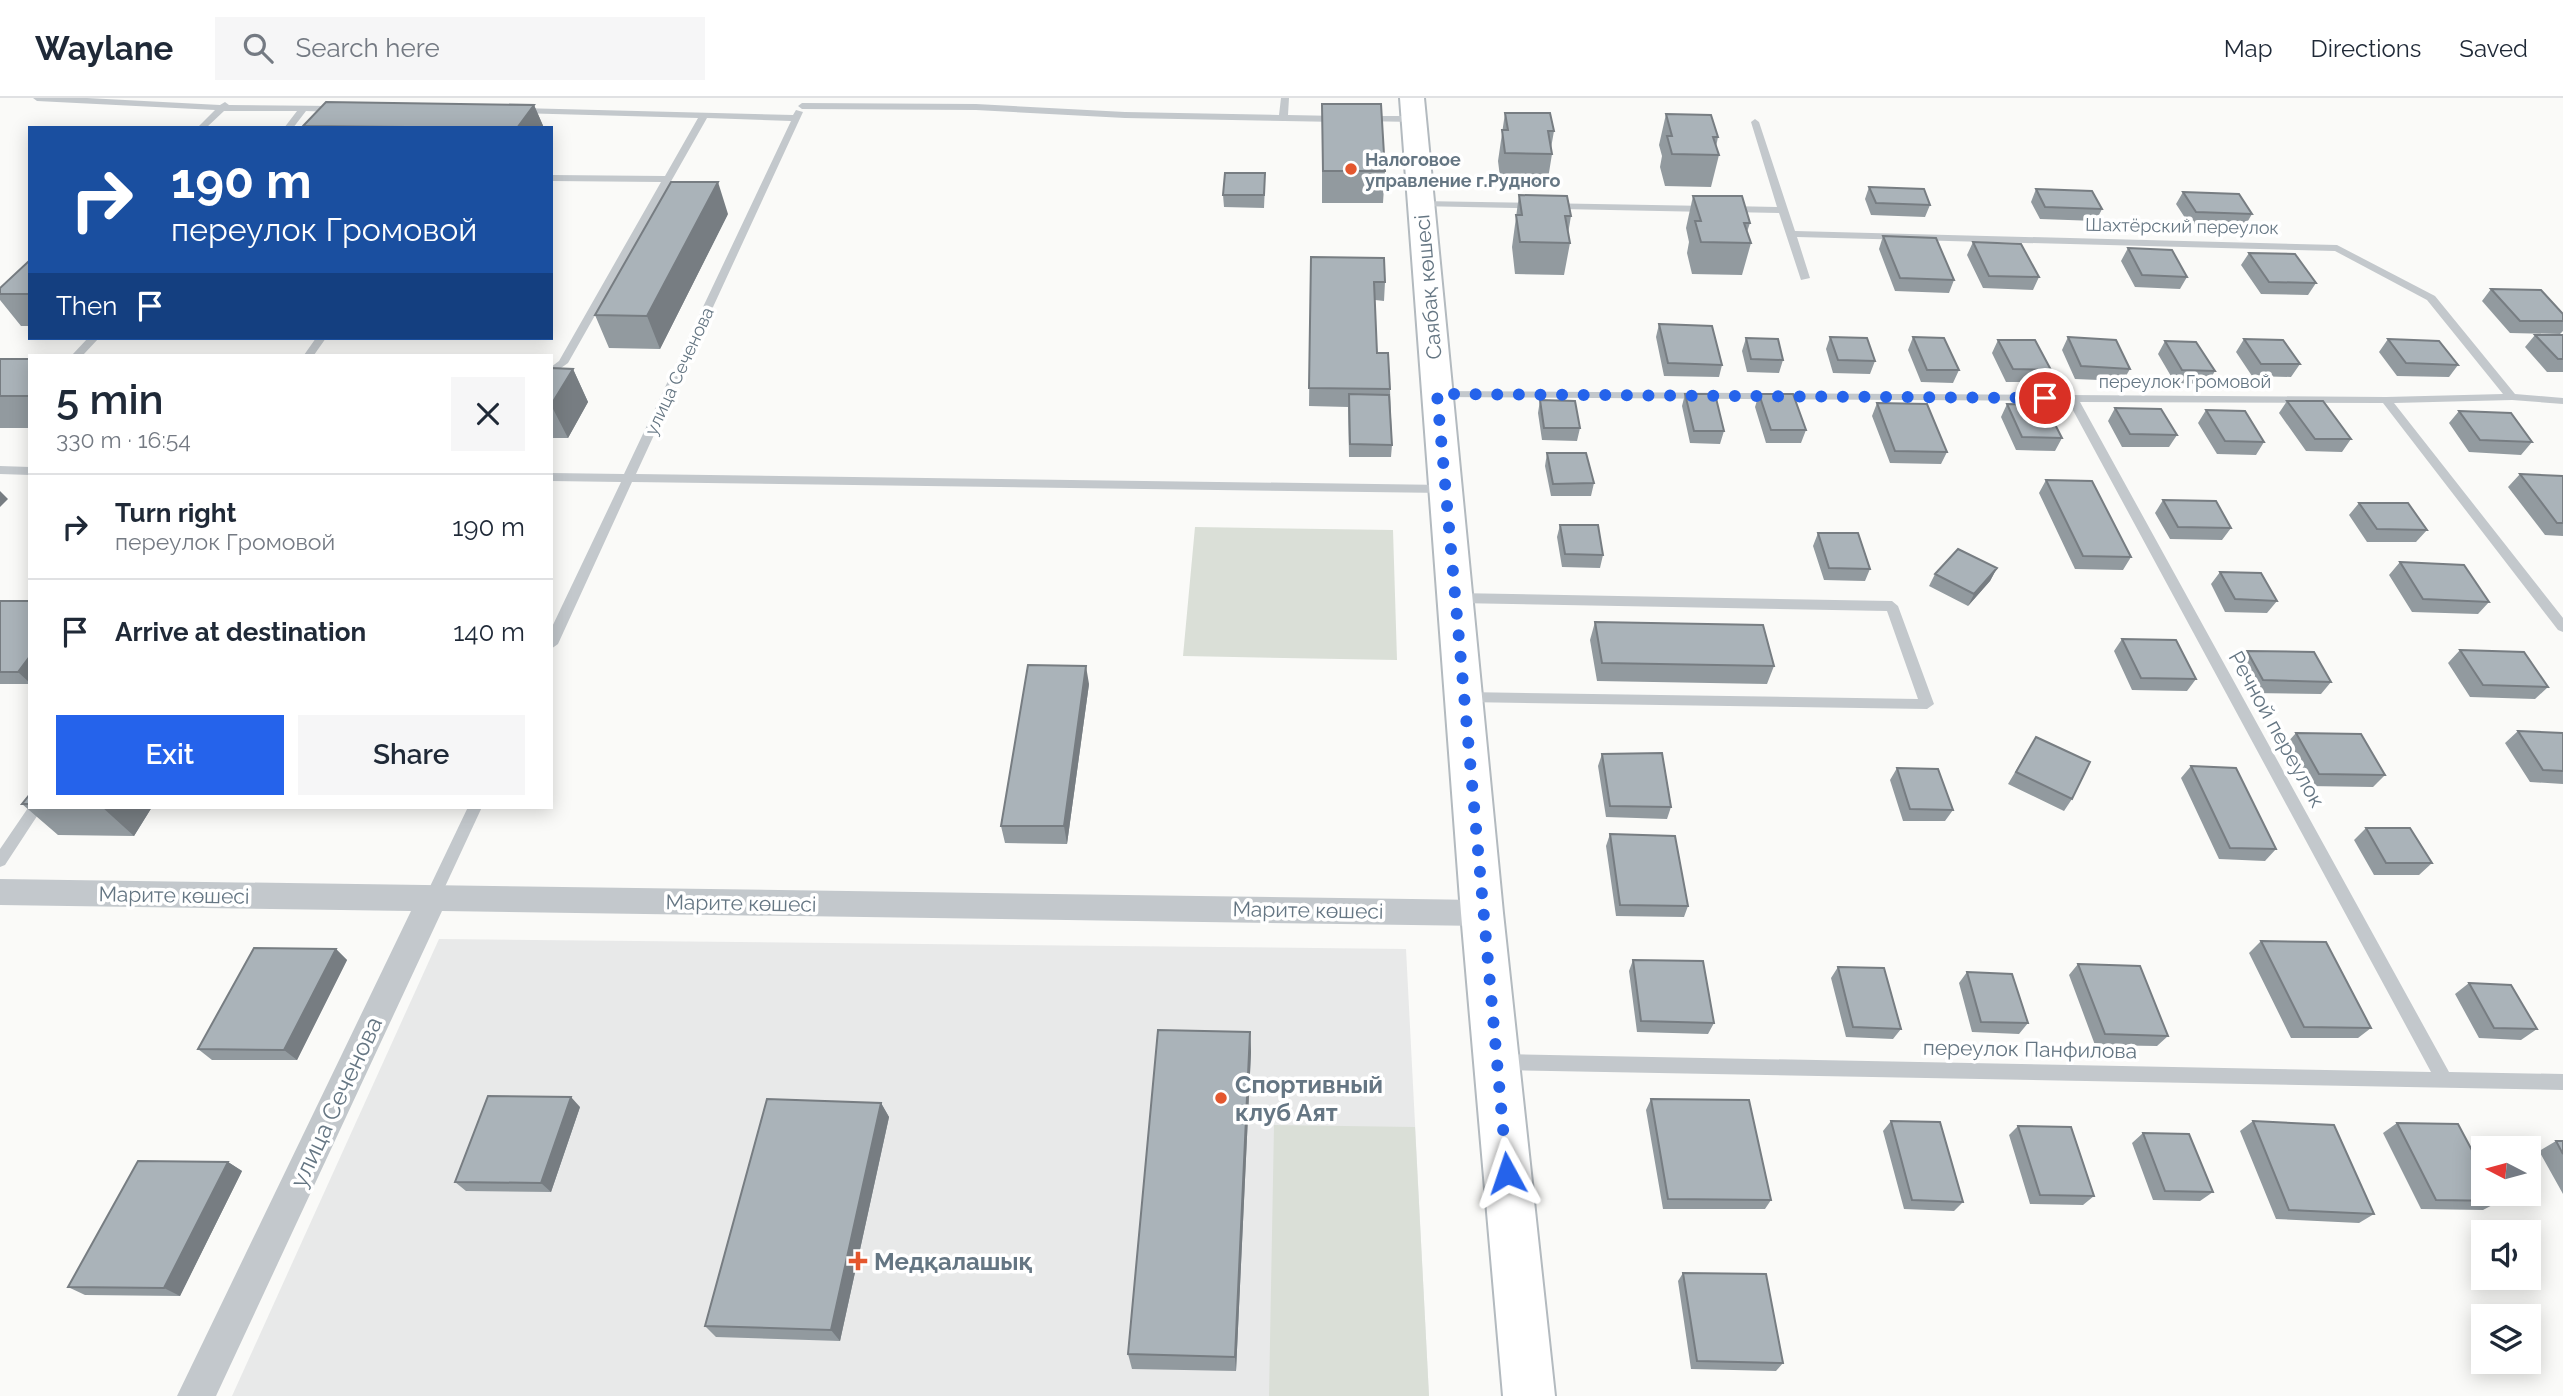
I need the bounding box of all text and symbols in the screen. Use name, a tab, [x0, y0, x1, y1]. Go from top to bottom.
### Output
search box	[215, 17, 705, 80]
text: Waylane	[35, 29, 173, 68]
icon: search	[239, 29, 277, 67]
text: Search here	[295, 33, 440, 63]
text: Map	[2224, 34, 2273, 63]
text: Directions	[2311, 34, 2421, 63]
text: Saved	[2459, 34, 2528, 63]
place label: Налоговое управление г.Рудного	[1365, 149, 1561, 191]
text: 190 m	[171, 152, 312, 209]
icon: right	[56, 154, 147, 245]
marker: Налоговое управление г.Рудного	[1343, 161, 1359, 177]
text: переулок Громовой	[171, 211, 477, 248]
street label: Саябақ көшесі	[1409, 213, 1447, 361]
street label: Шахтёрский переулок	[2085, 214, 2279, 238]
icon: arrive	[131, 287, 169, 325]
text: Then	[56, 291, 117, 321]
street label: улица Сеченова	[640, 304, 718, 438]
pin	[2015, 368, 2075, 428]
street label: переулок Громовой	[2099, 371, 2271, 392]
text: 5 min	[56, 375, 164, 424]
button: close	[451, 377, 525, 451]
icon: arrive	[2026, 379, 2064, 417]
text: 330 m · 16:54	[56, 426, 191, 453]
text: Turn right	[115, 498, 236, 528]
icon: right	[56, 508, 94, 546]
text: 190 m	[452, 512, 525, 542]
text: переулок Громовой	[115, 528, 335, 555]
icon: arrive	[56, 613, 94, 651]
text: Arrive at destination	[115, 617, 366, 647]
text: 140 m	[453, 617, 525, 647]
street label: Речной переулок	[2224, 647, 2330, 812]
button: Exit	[56, 715, 284, 795]
button: Share	[298, 715, 525, 795]
street label: Марите көшесі	[98, 881, 250, 909]
street label: Марите көшесі	[665, 889, 817, 917]
street label: Марите көшесі	[1232, 896, 1384, 924]
street label: улица Сеченова	[284, 1012, 388, 1192]
street label: переулок Панфилова	[1923, 1035, 2137, 1063]
place label: Спортивный клуб Аят	[1235, 1070, 1383, 1127]
marker: Спортивный клуб Аят	[1213, 1090, 1229, 1106]
position arrow	[1470, 1136, 1544, 1210]
north arrow	[2471, 1136, 2541, 1206]
map controls	[2471, 1136, 2541, 1374]
button: sound	[2471, 1220, 2541, 1290]
place label: Медқалашық	[874, 1247, 1033, 1276]
marker: Медқалашық	[848, 1251, 868, 1271]
button: layers	[2471, 1304, 2541, 1374]

